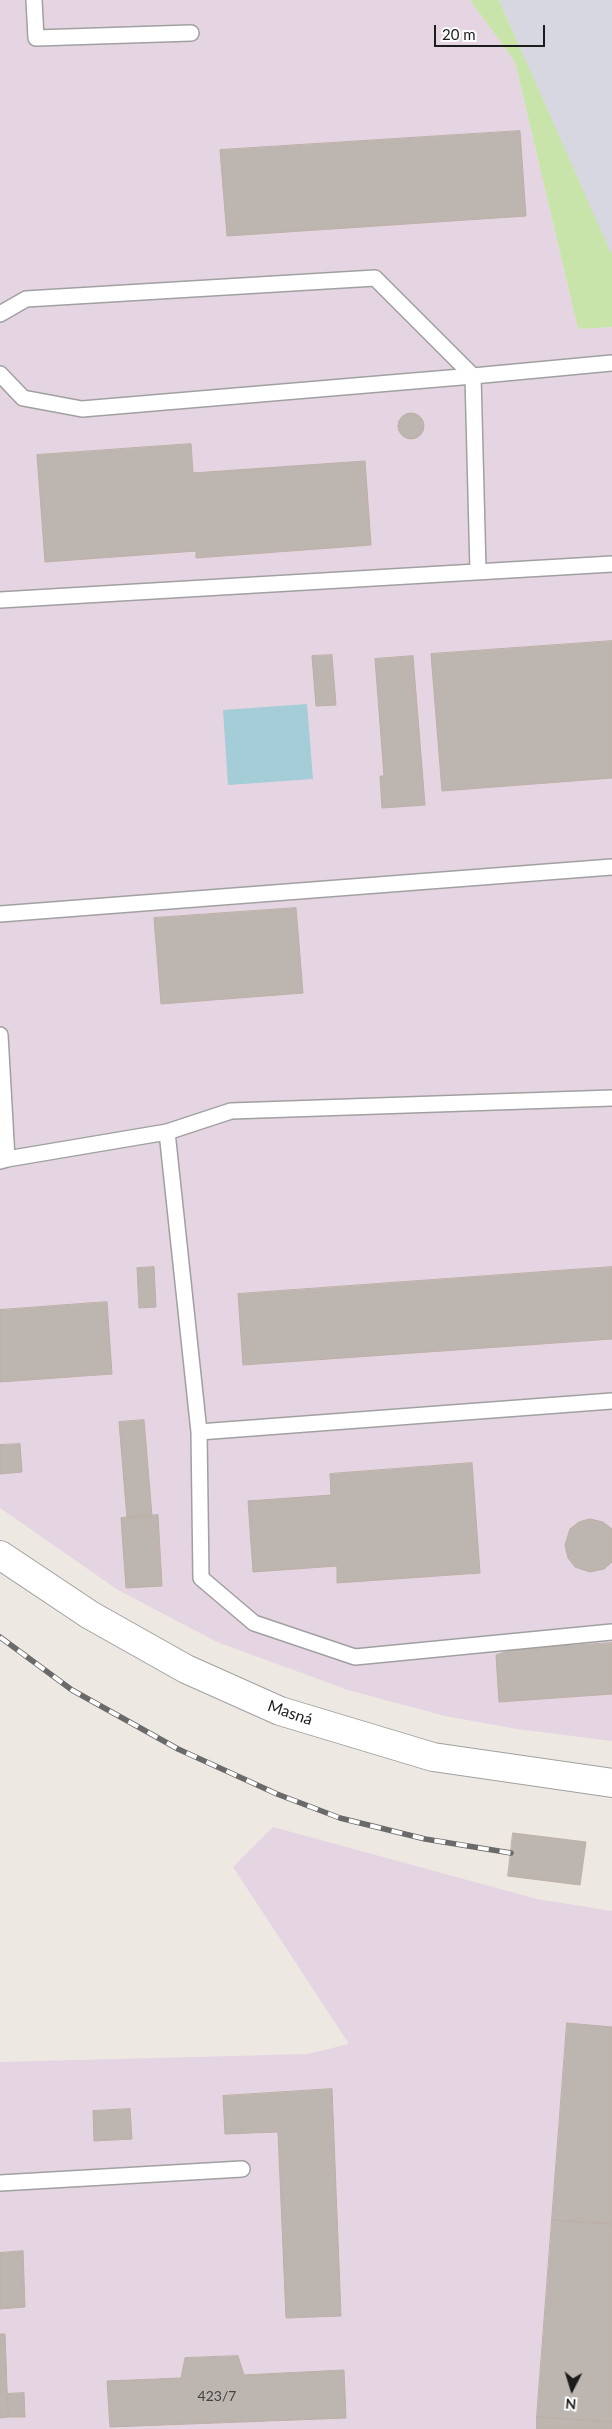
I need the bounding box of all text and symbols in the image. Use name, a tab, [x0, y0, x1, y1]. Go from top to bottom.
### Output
scale bar	[437, 15, 548, 47]
text: 20 m	[442, 25, 476, 43]
street label: Masná	[265, 1696, 315, 1730]
north arrow	[547, 2364, 597, 2414]
house number: 423/7	[198, 2388, 236, 2404]
text: N	[565, 2396, 577, 2413]

